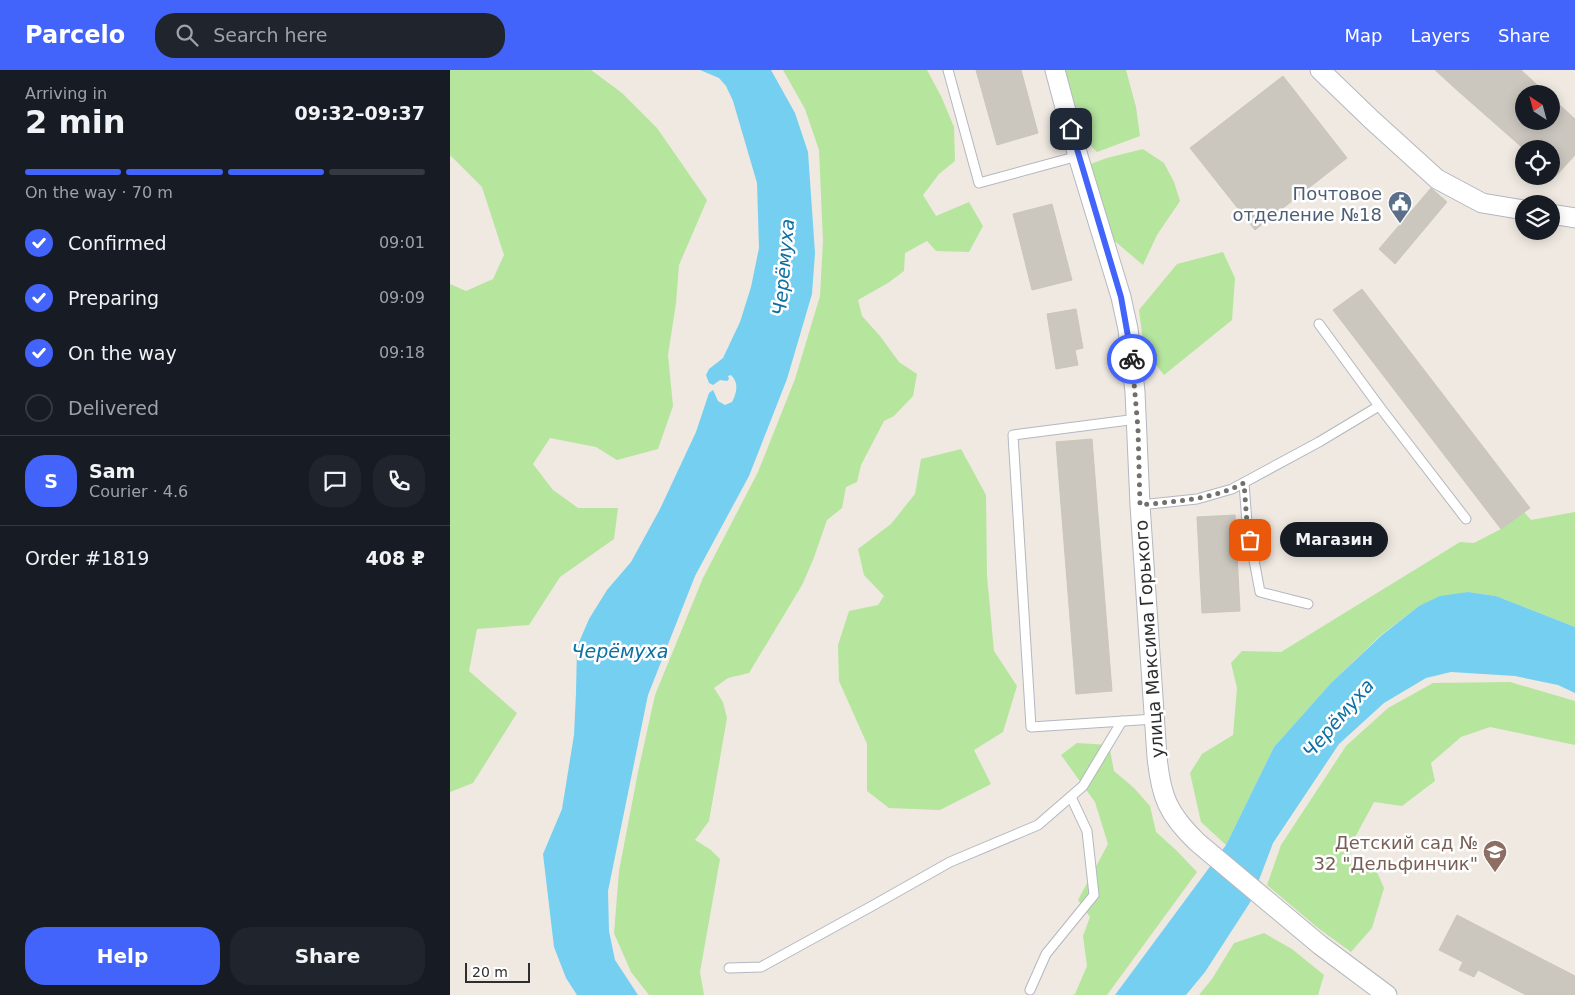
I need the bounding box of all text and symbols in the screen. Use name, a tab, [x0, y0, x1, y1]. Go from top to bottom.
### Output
search box	[155, 13, 505, 58]
text: Parcelo	[25, 21, 125, 49]
icon: search	[173, 21, 201, 49]
text: Search here	[213, 24, 327, 46]
text: Map	[1344, 25, 1382, 46]
text: Layers	[1410, 25, 1470, 46]
text: Share	[1498, 25, 1550, 46]
text: Arriving in	[25, 84, 107, 103]
north arrow	[1515, 85, 1560, 130]
map controls	[1515, 85, 1560, 240]
text: 09:32–09:37	[295, 102, 425, 124]
text: 2 min	[25, 103, 126, 141]
pin	[1050, 108, 1092, 150]
icon: home	[1057, 115, 1085, 143]
button: locate	[1515, 140, 1560, 185]
text: On the way · 70 m	[25, 183, 173, 202]
place label: Почтовое отделение №18	[1233, 183, 1382, 225]
public building icon: Почтовое отделение №18	[1387, 190, 1413, 224]
button: layers	[1515, 195, 1560, 240]
water label: Черёмуха	[768, 218, 798, 316]
icon: check	[25, 229, 53, 257]
text: Confirmed	[68, 232, 167, 254]
text: 09:01	[379, 233, 425, 252]
icon: check	[25, 284, 53, 312]
text: Preparing	[68, 287, 159, 309]
text: 09:09	[379, 288, 425, 307]
courier	[1107, 334, 1157, 384]
icon: check	[25, 339, 53, 367]
text: On the way	[68, 342, 177, 364]
text: 09:18	[379, 343, 425, 362]
icon: bike	[1118, 345, 1146, 373]
text: Delivered	[68, 397, 159, 419]
button: chat	[309, 455, 361, 507]
button: phone	[373, 455, 425, 507]
text: Sam	[89, 460, 135, 482]
text: S	[44, 470, 58, 492]
text: Courier · 4.6	[89, 482, 188, 501]
street label: улица Максима Горького	[1130, 519, 1168, 759]
pin	[1229, 519, 1271, 561]
callout: Магазин	[1280, 522, 1388, 558]
icon: bag	[1236, 526, 1264, 554]
text: Магазин	[1295, 530, 1373, 549]
text: Order #1819	[25, 547, 149, 569]
text: 408 ₽	[366, 547, 425, 569]
water label: Черёмуха	[572, 640, 668, 662]
water label: Черёмуха	[1298, 674, 1378, 762]
place label: Детский сад № 32 "Дельфинчик"	[1314, 832, 1478, 874]
school or university icon: Детский сад № 32 "Дельфинчик"	[1482, 839, 1508, 873]
button: Help	[25, 927, 220, 985]
button: Share	[230, 927, 425, 985]
scale bar	[465, 960, 530, 983]
text: 20 m	[472, 964, 508, 980]

